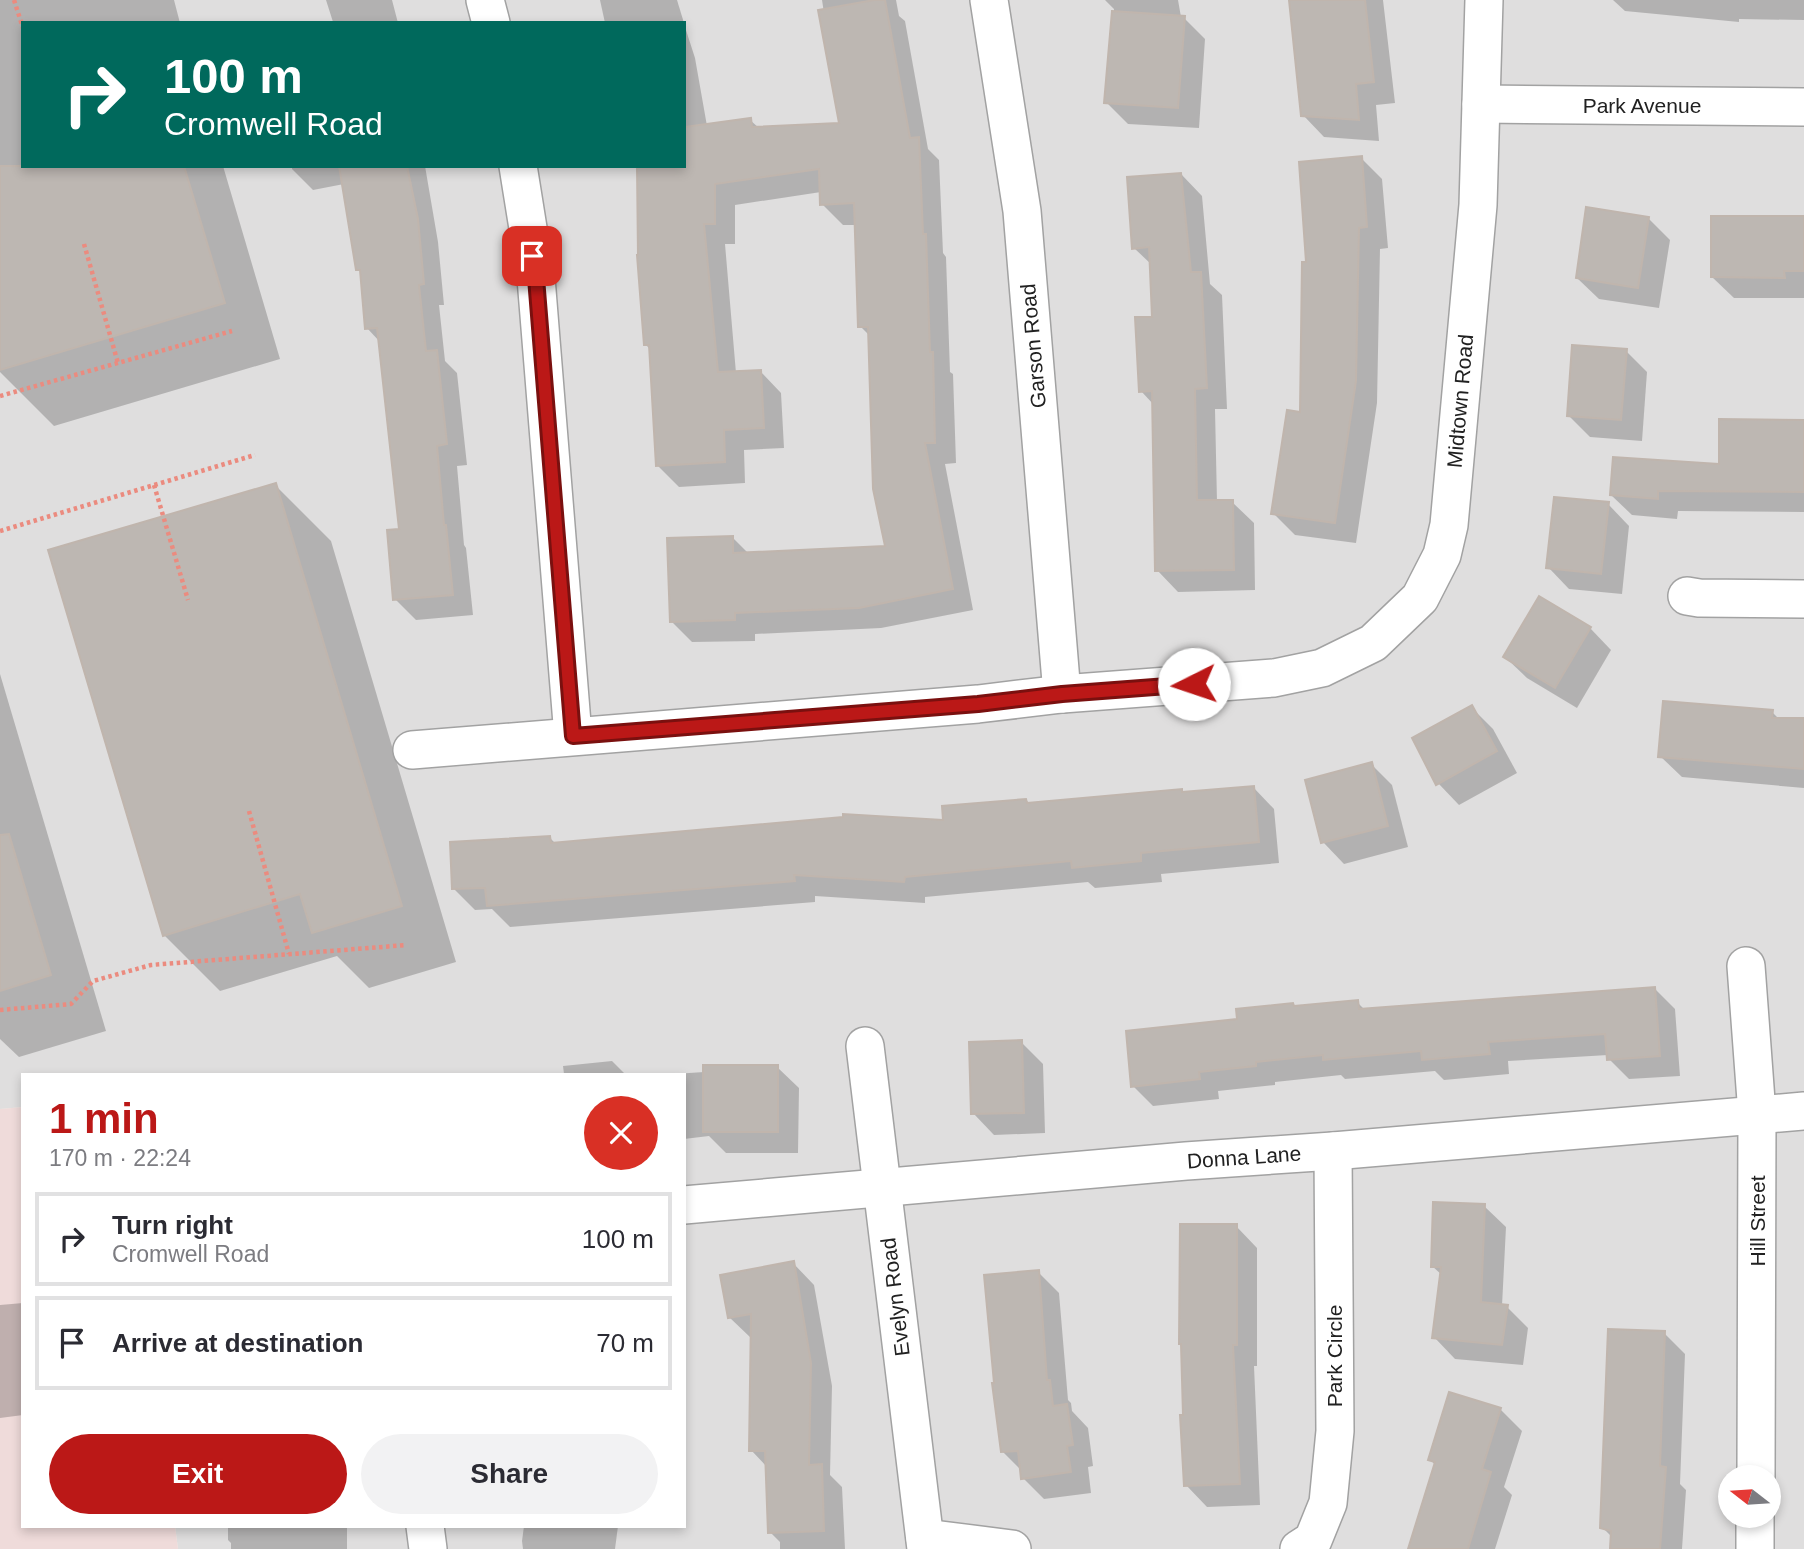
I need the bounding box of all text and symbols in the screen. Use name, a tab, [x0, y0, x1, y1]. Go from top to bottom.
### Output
icon: right	[49, 49, 140, 140]
text: 100 m	[164, 49, 303, 103]
street label: Park Avenue	[1583, 94, 1701, 117]
text: Cromwell Road	[164, 106, 383, 142]
pin	[502, 226, 562, 286]
icon: arrive	[513, 237, 551, 275]
street label: Garson Road	[1016, 283, 1050, 409]
street label: Midtown Road	[1443, 333, 1477, 469]
position arrow	[1157, 647, 1231, 721]
text: 1 min	[49, 1095, 159, 1142]
button: close	[584, 1096, 658, 1170]
street label: Donna Lane	[1186, 1142, 1302, 1172]
text: 170 m · 22:24	[49, 1145, 191, 1171]
street label: Hill Street	[1746, 1175, 1769, 1267]
text: Turn right	[112, 1210, 233, 1240]
icon: right	[53, 1220, 91, 1258]
text: 100 m	[582, 1224, 654, 1254]
street label: Evelyn Road	[876, 1237, 914, 1357]
text: Cromwell Road	[112, 1241, 269, 1267]
street label: Park Circle	[1323, 1305, 1346, 1407]
icon: arrive	[53, 1324, 91, 1362]
text: Arrive at destination	[112, 1328, 363, 1358]
text: 70 m	[596, 1328, 654, 1358]
button: Exit	[49, 1434, 347, 1514]
button: Share	[361, 1434, 658, 1514]
north arrow	[1718, 1465, 1782, 1528]
map controls	[1718, 1465, 1781, 1528]

